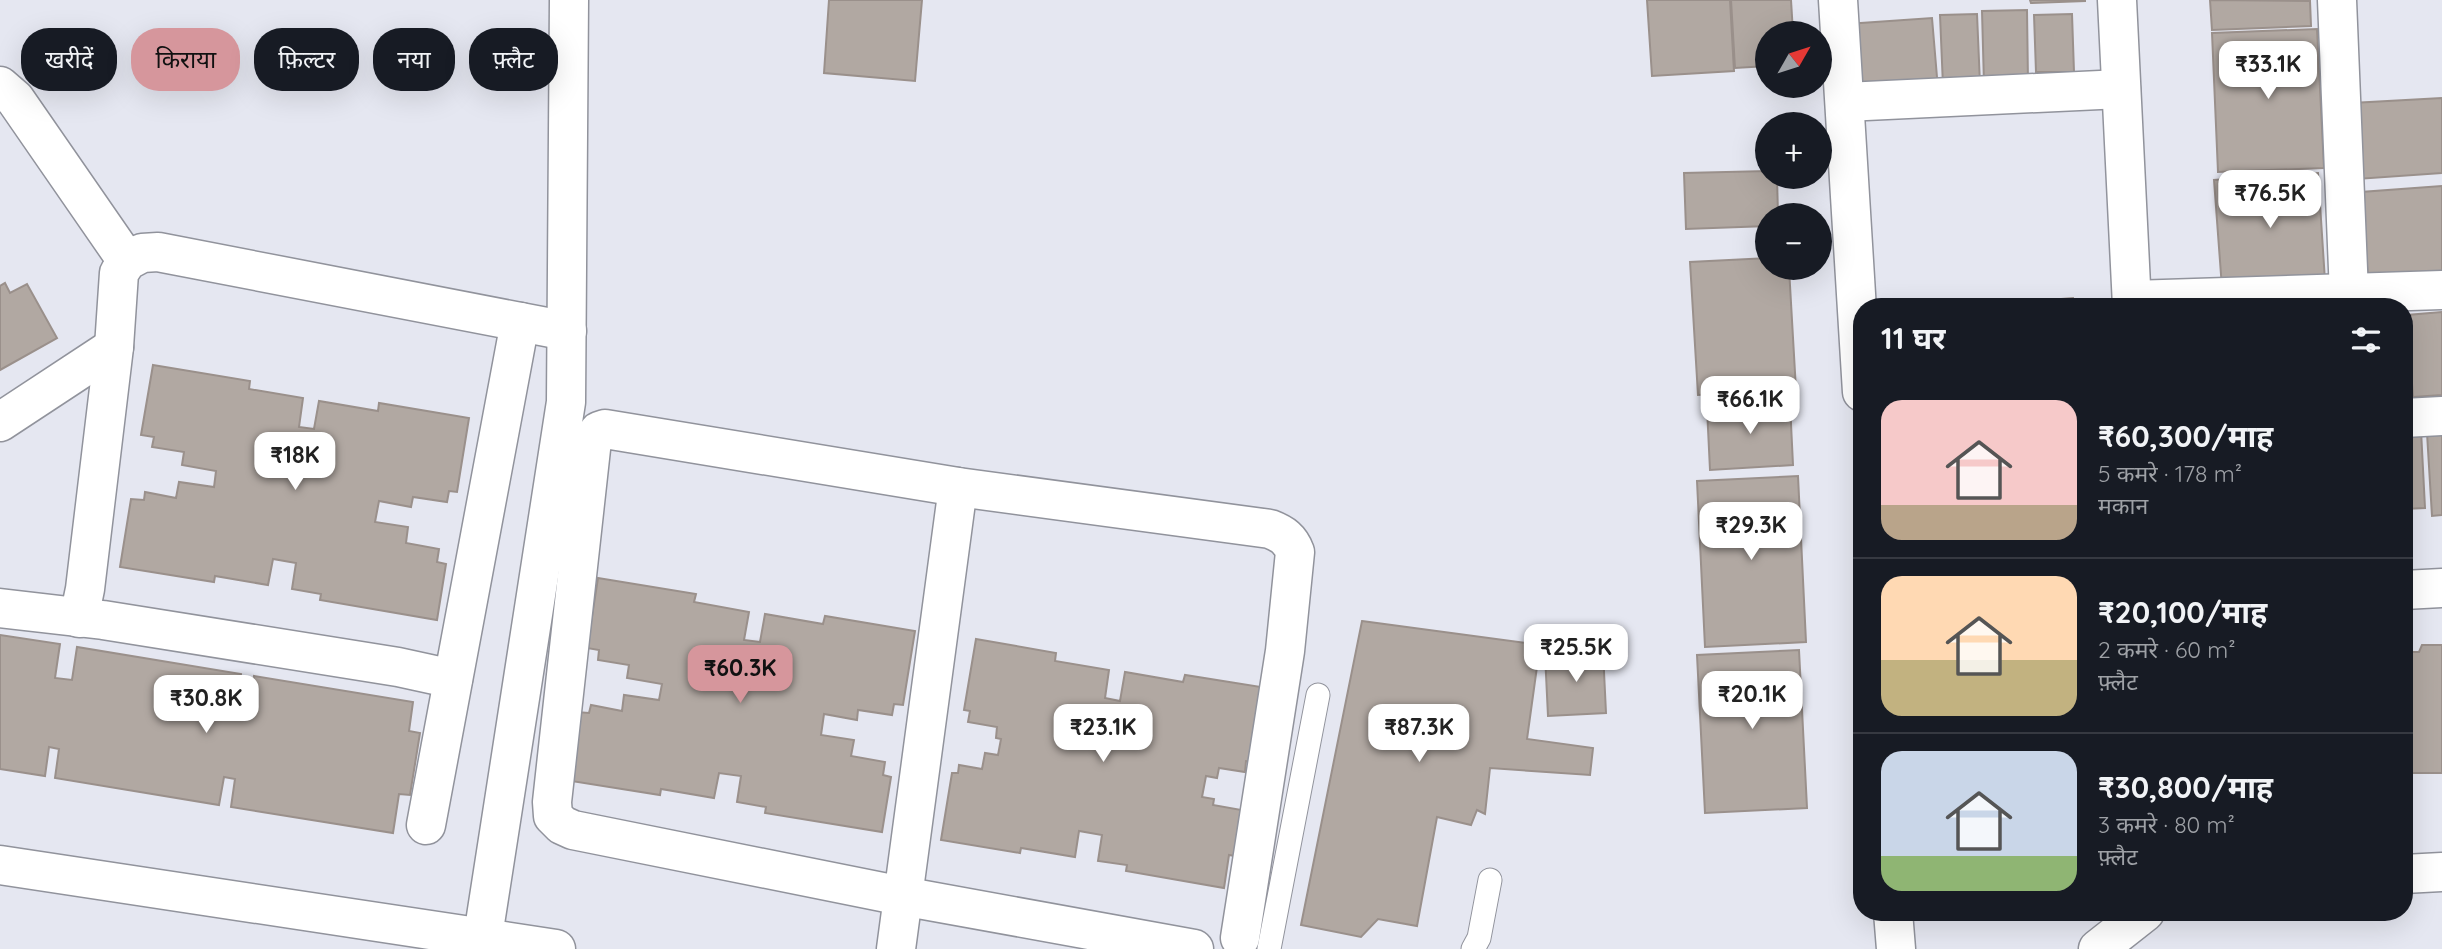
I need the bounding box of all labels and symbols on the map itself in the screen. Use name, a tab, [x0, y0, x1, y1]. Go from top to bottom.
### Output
north arrow	[1755, 21, 1832, 98]
pin: ₹33.1K	[2211, 42, 2325, 101]
pin: ₹76.5K	[2213, 170, 2327, 230]
pin: ₹66.1K	[1693, 376, 1807, 436]
pin: ₹18K	[254, 433, 336, 492]
pin: ₹29.3K	[1694, 503, 1808, 562]
pin: ₹25.5K	[1519, 624, 1633, 684]
pin: ₹60.3K	[683, 646, 797, 705]
pin: ₹20.1K	[1695, 672, 1809, 731]
pin: ₹30.8K	[149, 676, 263, 735]
pin: ₹23.1K	[1046, 704, 1160, 764]
pin: ₹87.3K	[1362, 704, 1476, 764]

